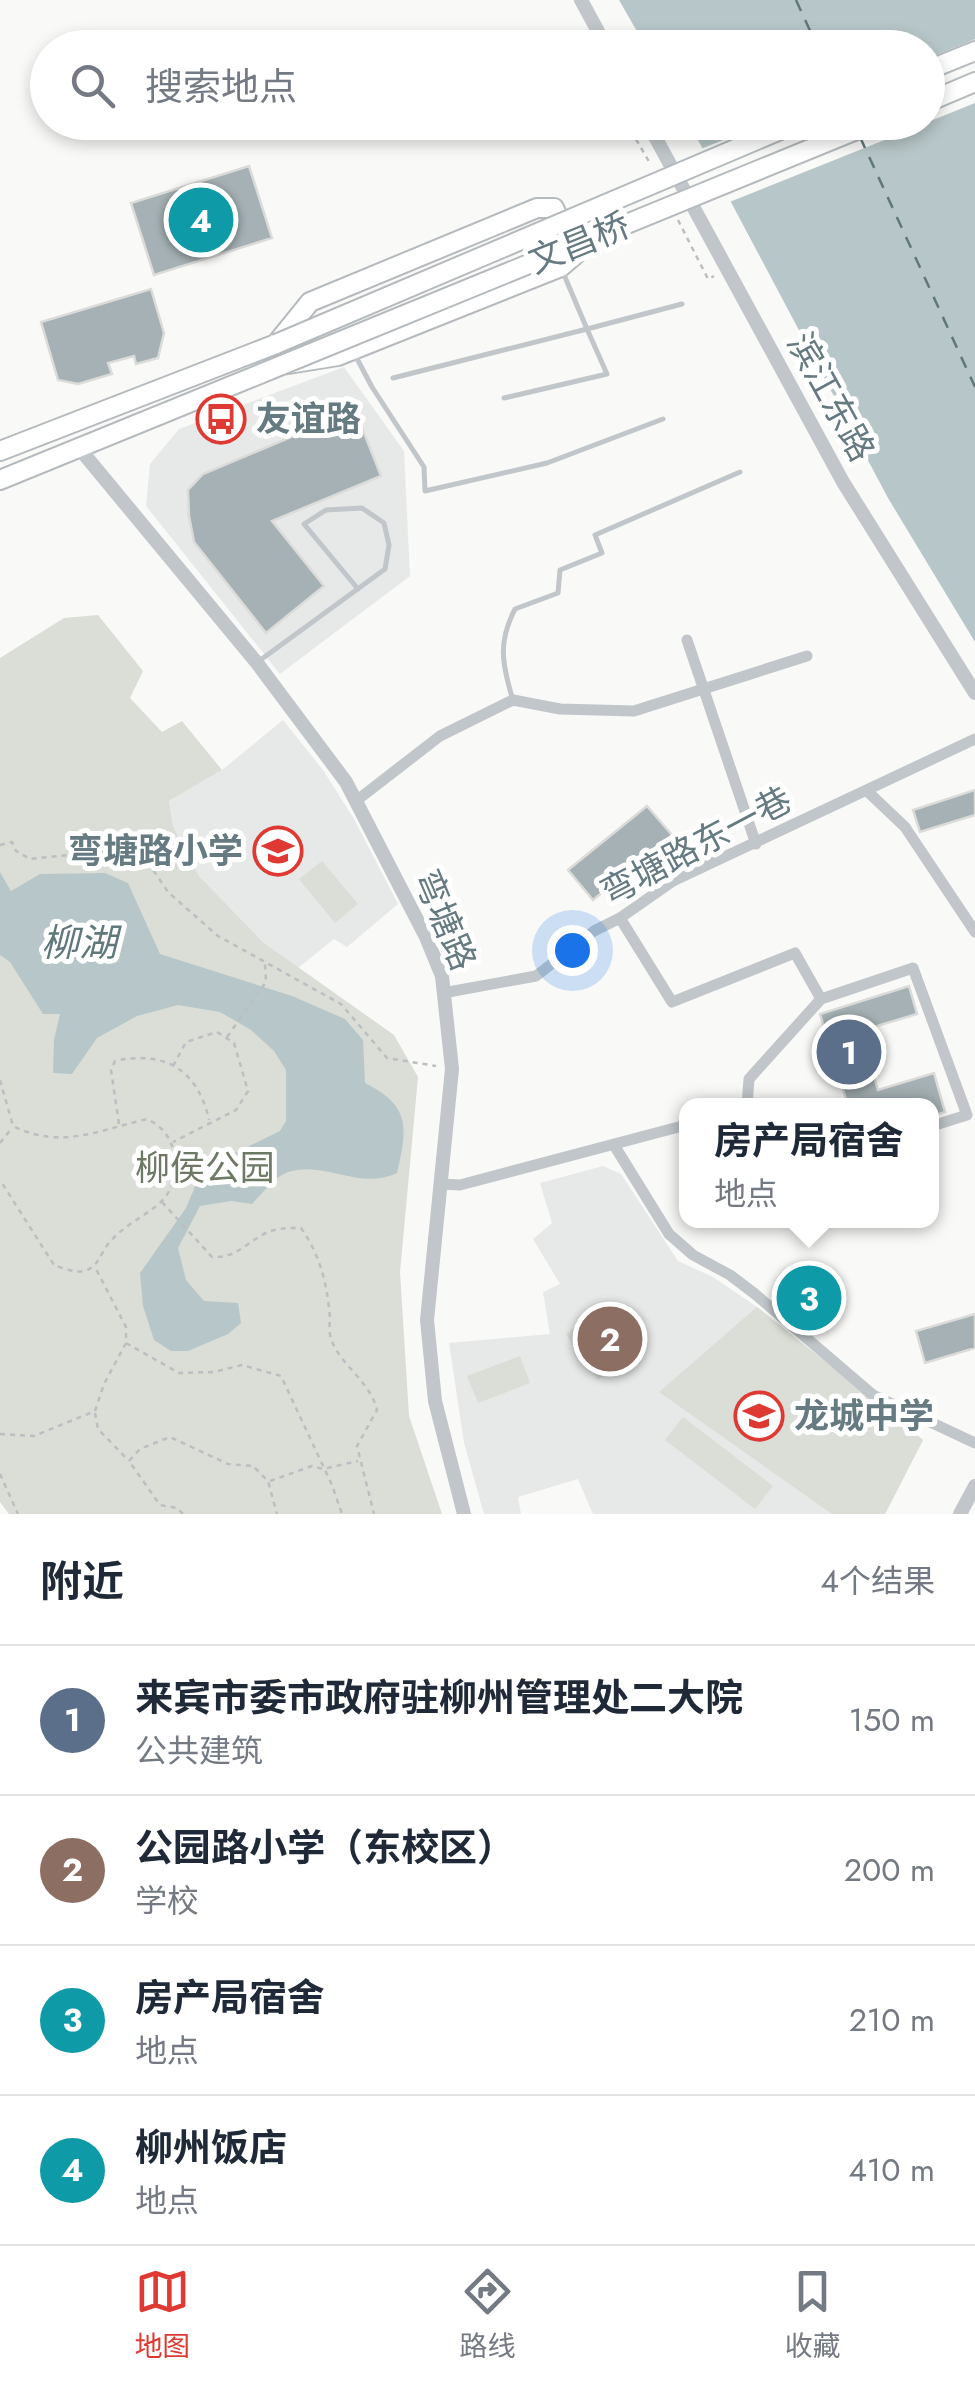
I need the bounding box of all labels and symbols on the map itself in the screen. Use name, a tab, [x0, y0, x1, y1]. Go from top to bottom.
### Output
pin: 4	[168, 182, 234, 258]
street label: 文昌桥	[521, 200, 637, 286]
street label: 滨江东路	[775, 324, 887, 470]
bus stop icon: 友谊路	[195, 393, 247, 445]
place label: 友谊路	[256, 394, 361, 444]
street label: 弯塘路东一巷	[592, 775, 800, 917]
school or university icon: 弯塘路小学	[252, 825, 304, 877]
place label: 弯塘路小学	[68, 826, 243, 876]
street label: 弯塘路	[401, 862, 489, 978]
water label: 柳湖	[41, 915, 122, 970]
your location	[547, 925, 598, 976]
pin: 1	[816, 1014, 882, 1090]
park label: 柳侯公园	[135, 1143, 275, 1193]
pin: 3	[776, 1260, 842, 1336]
pin: 2	[578, 1302, 642, 1376]
school or university icon: 龙城中学	[733, 1390, 785, 1442]
place label: 龙城中学	[794, 1391, 934, 1441]

